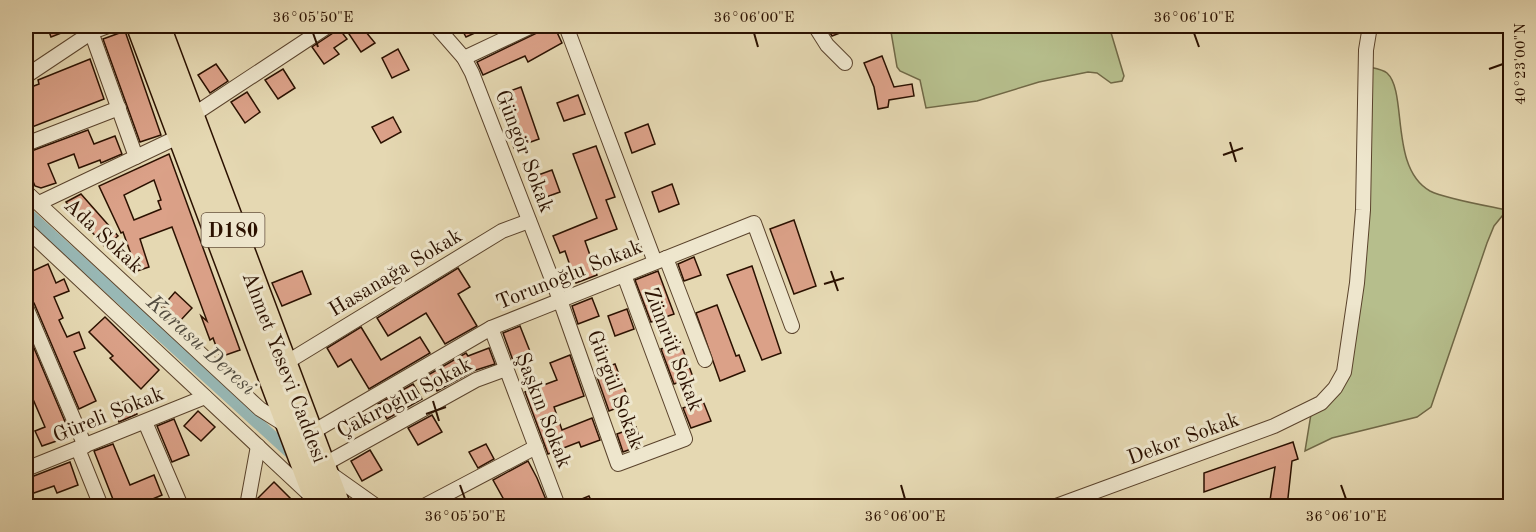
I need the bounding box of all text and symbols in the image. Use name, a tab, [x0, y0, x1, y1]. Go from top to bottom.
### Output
text: 36°05'50"E	[273, 11, 353, 26]
text: 36°06'00"E	[714, 11, 794, 26]
text: 36°06'10"E	[1154, 11, 1234, 26]
text: 40°23'00"N	[1514, 23, 1529, 105]
street label: Güngör Sokak	[491, 87, 557, 216]
street label: Ada Sokak	[60, 195, 146, 278]
road number: D180	[202, 213, 264, 247]
street label: Hasanağa Sokak	[325, 225, 466, 321]
street label: Torunoğlu Sokak	[494, 237, 646, 314]
street label: Ahmet Yesevi Caddesi	[237, 269, 330, 466]
street label: Zümrüt Sokak	[639, 285, 706, 414]
water label: Karasu Deresi	[141, 290, 260, 400]
street label: Gürgül Sokak	[582, 328, 647, 452]
street label: Şaşkın Sokak	[511, 350, 574, 471]
street label: Çakıroğlu Sokak	[334, 354, 476, 443]
street label: Güreli Sokak	[50, 384, 167, 447]
street label: Dekor Sokak	[1125, 409, 1242, 469]
text: 36°05'50"E	[425, 510, 505, 525]
text: 36°06'00"E	[865, 510, 945, 525]
text: 36°06'10"E	[1306, 510, 1386, 525]

